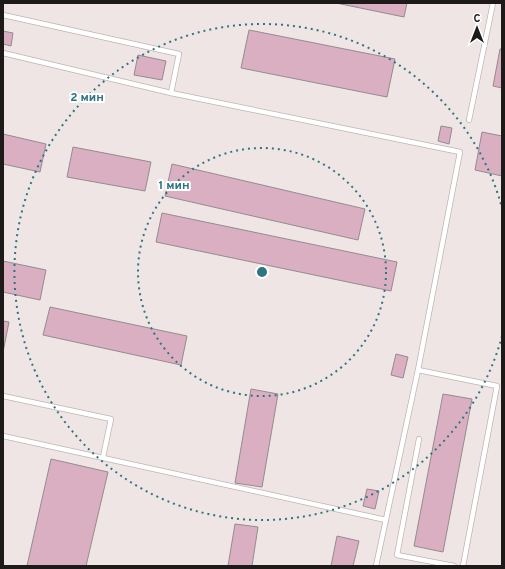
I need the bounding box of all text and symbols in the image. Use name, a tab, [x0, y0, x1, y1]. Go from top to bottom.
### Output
north arrow	[457, 8, 497, 48]
text: С	[473, 12, 481, 26]
text: 2 мин	[70, 90, 104, 106]
text: 1 мин	[158, 178, 190, 194]
centre of rings	[255, 265, 269, 279]

